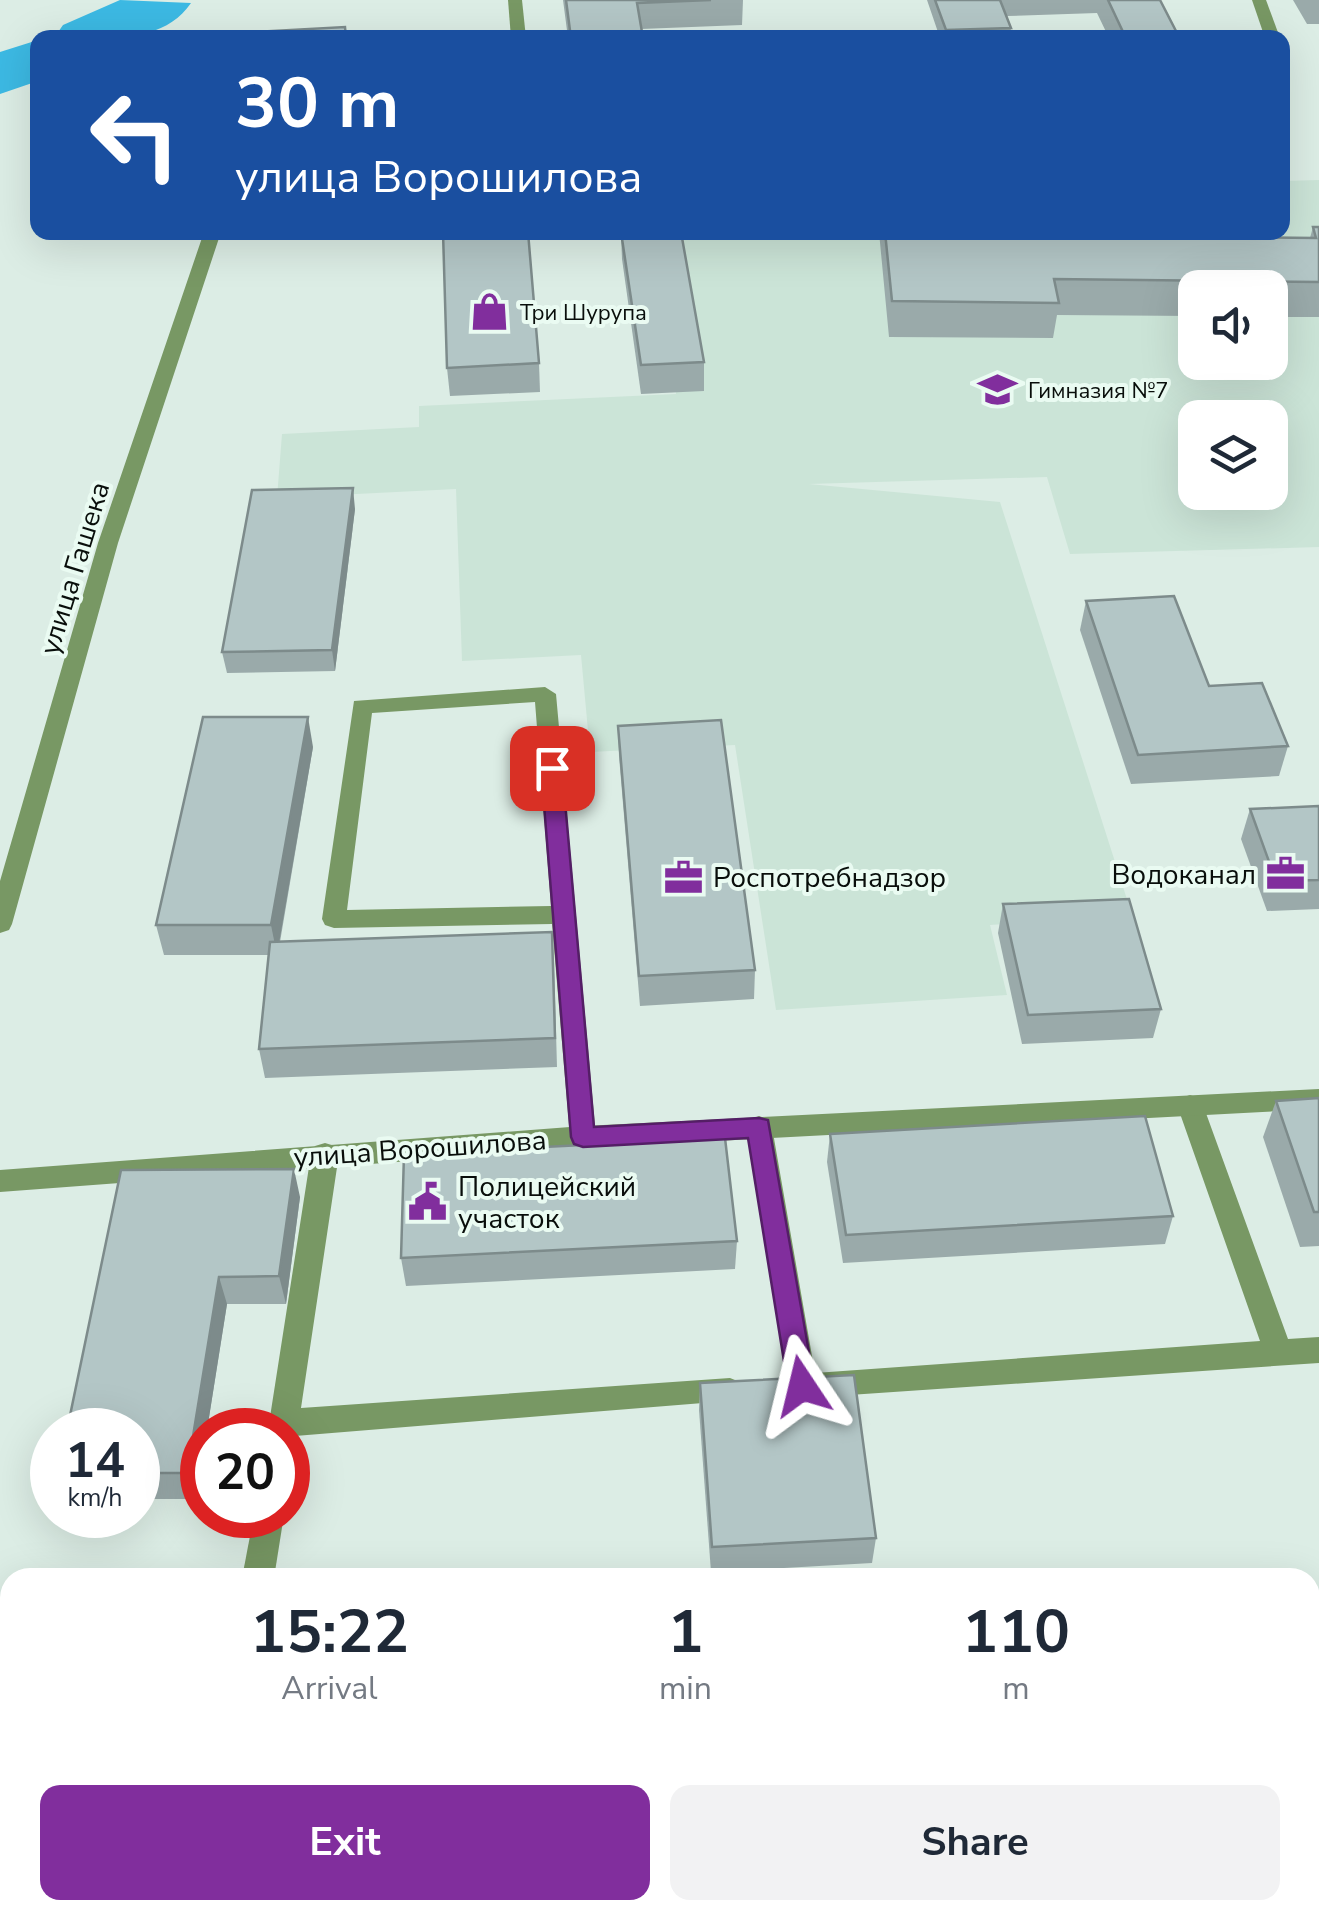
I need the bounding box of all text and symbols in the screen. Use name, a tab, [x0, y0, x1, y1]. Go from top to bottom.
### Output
text: 30 m	[235, 56, 399, 152]
icon: left	[70, 70, 200, 200]
text: улица Ворошилова	[235, 147, 643, 208]
map controls	[1178, 270, 1288, 510]
button: sound	[1178, 270, 1288, 380]
shop icon: Три Шурупа	[469, 291, 511, 333]
place label: Три Шурупа	[520, 298, 647, 328]
school or university icon: Гимназия №7	[977, 369, 1019, 411]
place label: Гимназия №7	[1028, 376, 1169, 406]
button: layers	[1178, 400, 1288, 510]
street label: улица Гашека	[31, 477, 119, 659]
pin	[510, 726, 595, 811]
icon: arrive	[525, 741, 580, 796]
office icon: Водоканал	[1265, 853, 1307, 895]
office icon: Роспотребнадзор	[662, 856, 704, 898]
place label: Водоканал	[1111, 856, 1256, 894]
place label: Роспотребнадзор	[713, 859, 946, 897]
street label: улица Ворошилова	[292, 1121, 548, 1177]
place label: Полицейский участок	[458, 1168, 636, 1238]
public building icon: Полицейский участок	[407, 1181, 449, 1223]
position arrow	[750, 1334, 854, 1438]
speed limit sign: 20	[180, 1408, 310, 1538]
text: 14	[65, 1426, 125, 1495]
text: km/h	[67, 1481, 123, 1515]
text: 15:22	[250, 1591, 409, 1673]
text: 1	[667, 1591, 703, 1673]
text: 110	[962, 1591, 1070, 1673]
text: Arrival	[281, 1667, 378, 1710]
text: min	[659, 1667, 712, 1710]
text: m	[1002, 1667, 1030, 1710]
button: Exit	[40, 1785, 650, 1900]
button: Share	[670, 1785, 1280, 1900]

